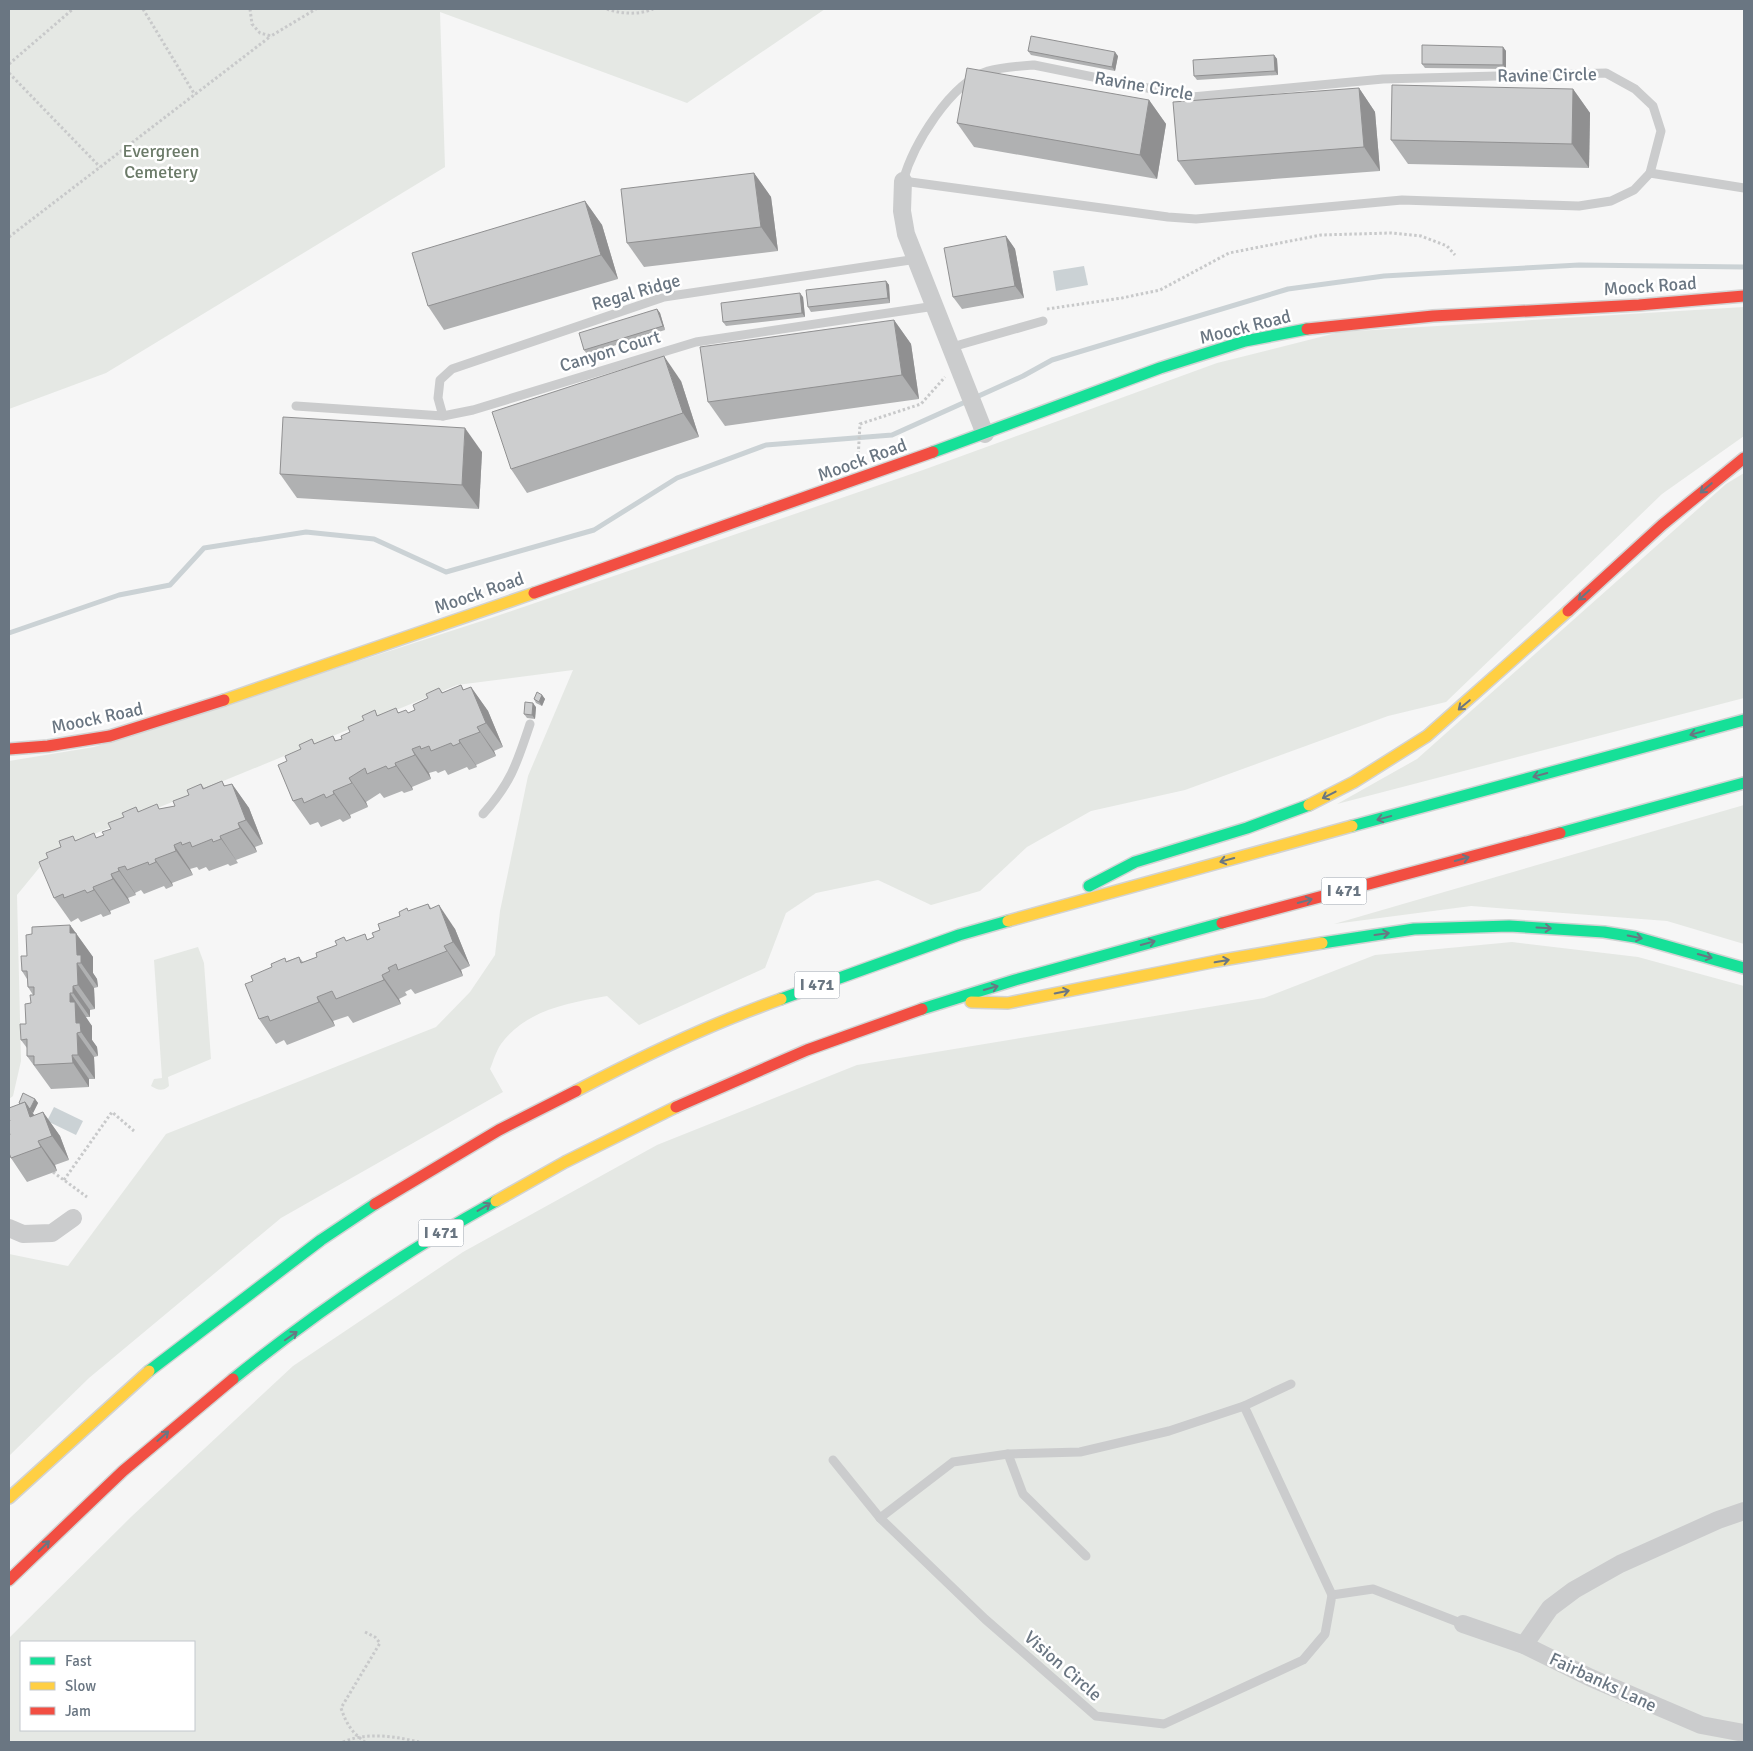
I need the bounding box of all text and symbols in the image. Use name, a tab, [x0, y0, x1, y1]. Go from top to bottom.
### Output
street label: Ravine Circle	[1497, 63, 1597, 87]
street label: Ravine Circle	[1093, 67, 1195, 105]
park label: Evergreen Cemetery	[123, 140, 199, 183]
street label: Regal Ridge	[589, 269, 683, 315]
street label: Moock Road	[1603, 272, 1697, 300]
street label: Moock Road	[1197, 305, 1293, 349]
street label: Canyon Court	[557, 325, 663, 377]
street label: Moock Road	[814, 434, 910, 486]
one-way arrow	[1699, 482, 1712, 493]
street label: Moock Road	[431, 567, 527, 619]
one-way arrow	[1578, 589, 1590, 601]
street label: Moock Road	[49, 698, 145, 738]
one-way arrow	[1458, 699, 1471, 710]
one-way arrow	[1690, 729, 1706, 738]
one-way arrow	[1533, 771, 1549, 781]
one-way arrow	[1322, 790, 1337, 800]
one-way arrow	[1376, 814, 1392, 823]
one-way arrow	[1453, 854, 1469, 864]
one-way arrow	[1219, 856, 1235, 865]
road number: I 471	[1322, 878, 1366, 904]
one-way arrow	[1296, 896, 1312, 906]
one-way arrow	[1536, 923, 1552, 932]
one-way arrow	[1374, 928, 1390, 938]
one-way arrow	[1626, 933, 1642, 942]
one-way arrow	[1139, 938, 1155, 948]
one-way arrow	[1696, 952, 1712, 962]
one-way arrow	[1213, 955, 1229, 965]
road number: I 471	[794, 972, 840, 998]
one-way arrow	[983, 982, 999, 992]
one-way arrow	[1054, 987, 1070, 997]
one-way arrow	[477, 1201, 491, 1211]
road number: I 471	[418, 1220, 464, 1246]
one-way arrow	[284, 1331, 298, 1341]
one-way arrow	[157, 1431, 170, 1442]
one-way arrow	[37, 1540, 50, 1552]
street label: Vision Circle	[1020, 1626, 1106, 1706]
legend	[20, 1641, 195, 1731]
street label: Fairbanks Lane	[1546, 1648, 1660, 1716]
text: Fast	[65, 1652, 92, 1670]
text: Slow	[65, 1677, 96, 1695]
text: Jam	[65, 1702, 91, 1720]

